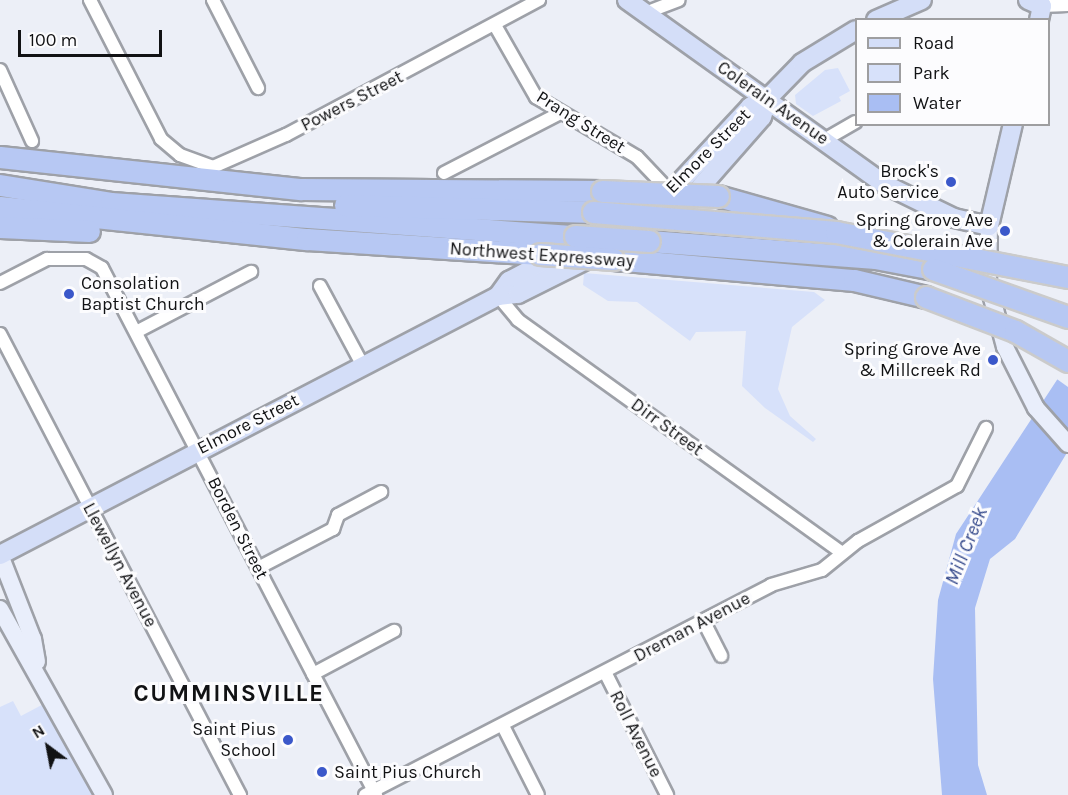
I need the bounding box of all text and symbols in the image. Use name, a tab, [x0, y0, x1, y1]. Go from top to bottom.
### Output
scale bar	[21, 18, 165, 56]
legend	[855, 18, 1050, 126]
text: 100 m	[29, 29, 77, 51]
text: Road	[913, 32, 954, 54]
street label: Colerain Avenue	[713, 56, 833, 150]
text: Park	[913, 62, 950, 84]
street label: Powers Street	[297, 66, 407, 136]
street label: Prang Street	[532, 86, 630, 158]
text: Water	[913, 92, 961, 114]
street label: Elmore Street	[661, 104, 755, 198]
place label: Brock's Auto Service	[837, 161, 939, 204]
marker: Brock's Auto Service	[944, 175, 958, 189]
place label: Spring Grove Ave & Colerain Ave	[856, 210, 993, 252]
marker: Spring Grove Ave & Colerain Ave	[998, 224, 1012, 238]
street label: Northwest Expressway	[449, 238, 635, 272]
place label: Consolation Baptist Church	[81, 273, 205, 316]
marker: Consolation Baptist Church	[62, 287, 76, 301]
place label: Spring Grove Ave & Millcreek Rd	[844, 339, 981, 382]
marker: Spring Grove Ave & Millcreek Rd	[986, 353, 1000, 367]
street label: Elmore Street	[194, 389, 302, 459]
street label: Dirr Street	[627, 394, 707, 460]
street label: Borden Street	[203, 473, 273, 583]
street label: Llewellyn Avenue	[78, 499, 162, 631]
water label: Mill Creek	[940, 504, 992, 588]
street label: Dreman Avenue	[630, 587, 754, 667]
district label: CUMMINSVILLE	[133, 680, 325, 708]
street label: Roll Avenue	[605, 687, 667, 781]
north arrow	[18, 717, 78, 777]
place label: Saint Pius School	[192, 719, 276, 762]
text: N	[28, 720, 48, 742]
marker: Saint Pius School	[281, 733, 295, 747]
place label: Saint Pius Church	[334, 761, 481, 783]
marker: Saint Pius Church	[315, 765, 329, 779]

